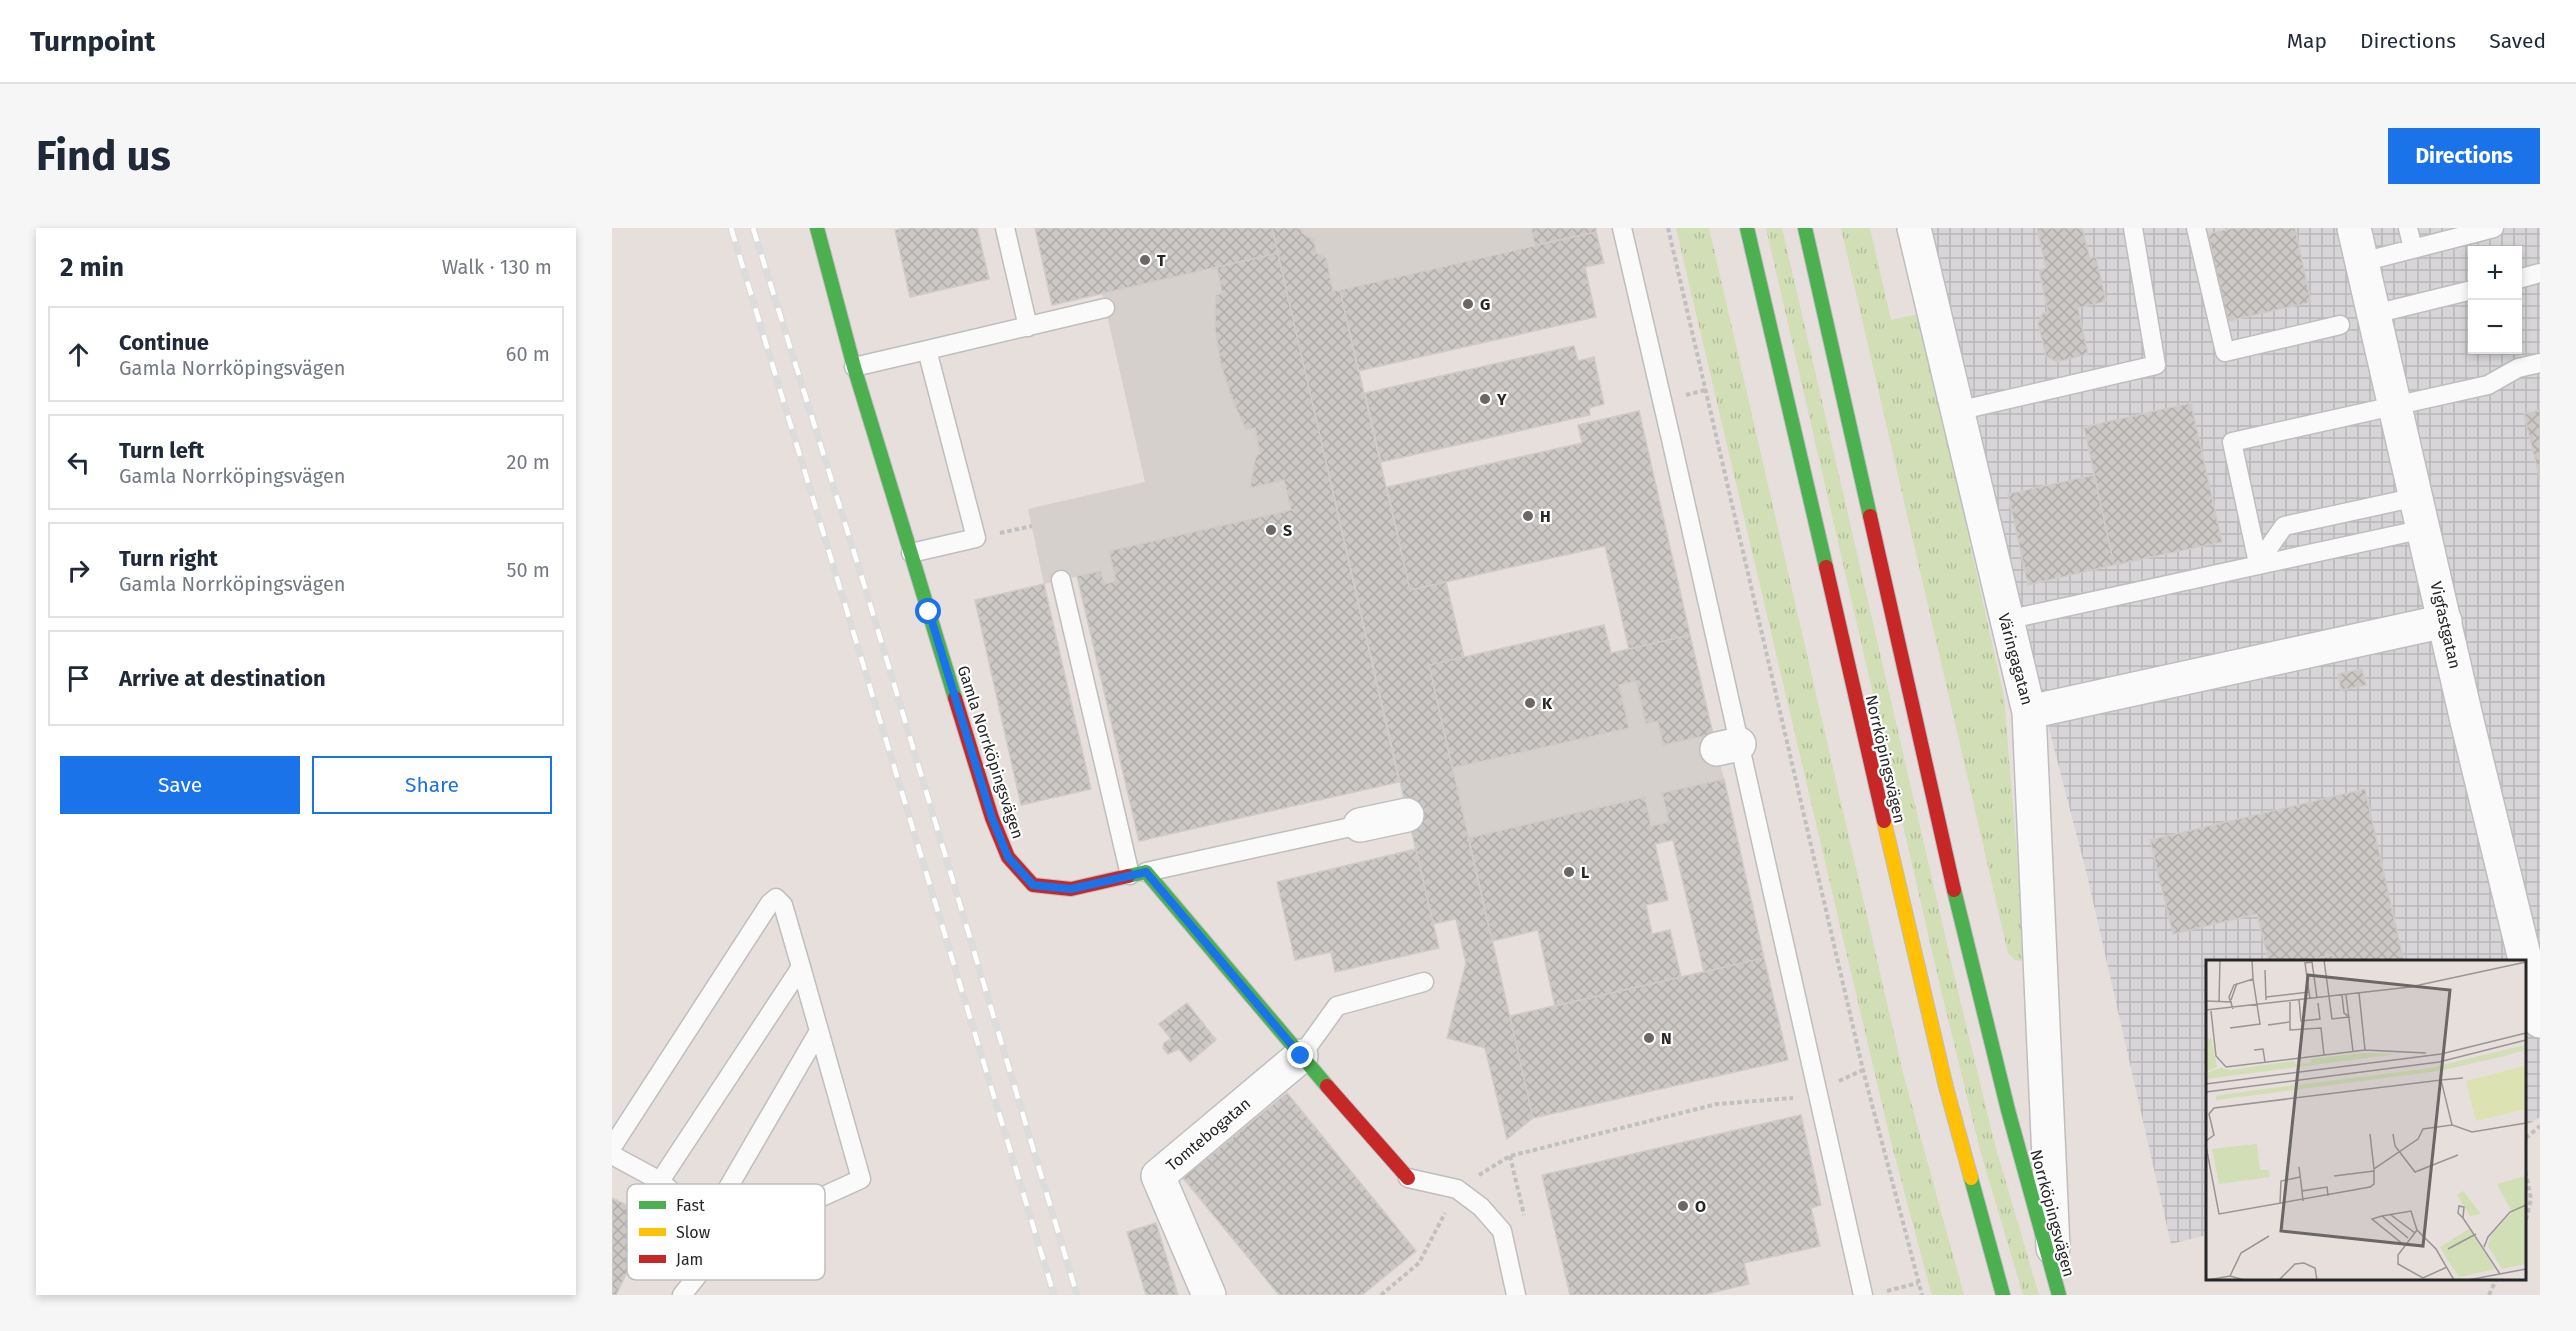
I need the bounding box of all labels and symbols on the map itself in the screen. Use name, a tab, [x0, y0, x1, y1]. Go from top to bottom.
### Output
place label: T	[1157, 251, 1166, 270]
marker: T	[1138, 253, 1152, 267]
place label: G	[1480, 295, 1490, 314]
marker: G	[1461, 297, 1475, 311]
place label: Y	[1496, 390, 1507, 409]
marker: Y	[1478, 392, 1492, 406]
place label: H	[1540, 507, 1551, 526]
marker: H	[1521, 509, 1535, 523]
place label: S	[1283, 521, 1292, 540]
marker: S	[1264, 523, 1278, 537]
street label: Vigfastgatan	[2426, 580, 2465, 670]
route start	[915, 598, 941, 624]
street label: Väringagatan	[1994, 611, 2037, 707]
street label: Gamla Norrköpingsvägen	[953, 663, 1028, 841]
street label: Norrköpingsvägen	[1862, 693, 1910, 825]
place label: K	[1542, 694, 1553, 713]
marker: K	[1523, 696, 1537, 710]
place label: L	[1581, 863, 1589, 882]
marker: L	[1562, 865, 1576, 879]
inset map	[2206, 960, 2525, 1280]
place label: N	[1661, 1029, 1672, 1048]
marker: N	[1642, 1031, 1656, 1045]
route end	[1287, 1042, 1313, 1068]
street label: Tomtebogatan	[1162, 1094, 1254, 1175]
street label: Norrköpingsvägen	[2026, 1147, 2079, 1279]
legend	[627, 1184, 825, 1280]
text: Fast	[676, 1196, 705, 1215]
place label: O	[1695, 1197, 1706, 1216]
marker: O	[1676, 1199, 1690, 1213]
text: Slow	[676, 1223, 711, 1242]
text: Jam	[676, 1250, 703, 1269]

